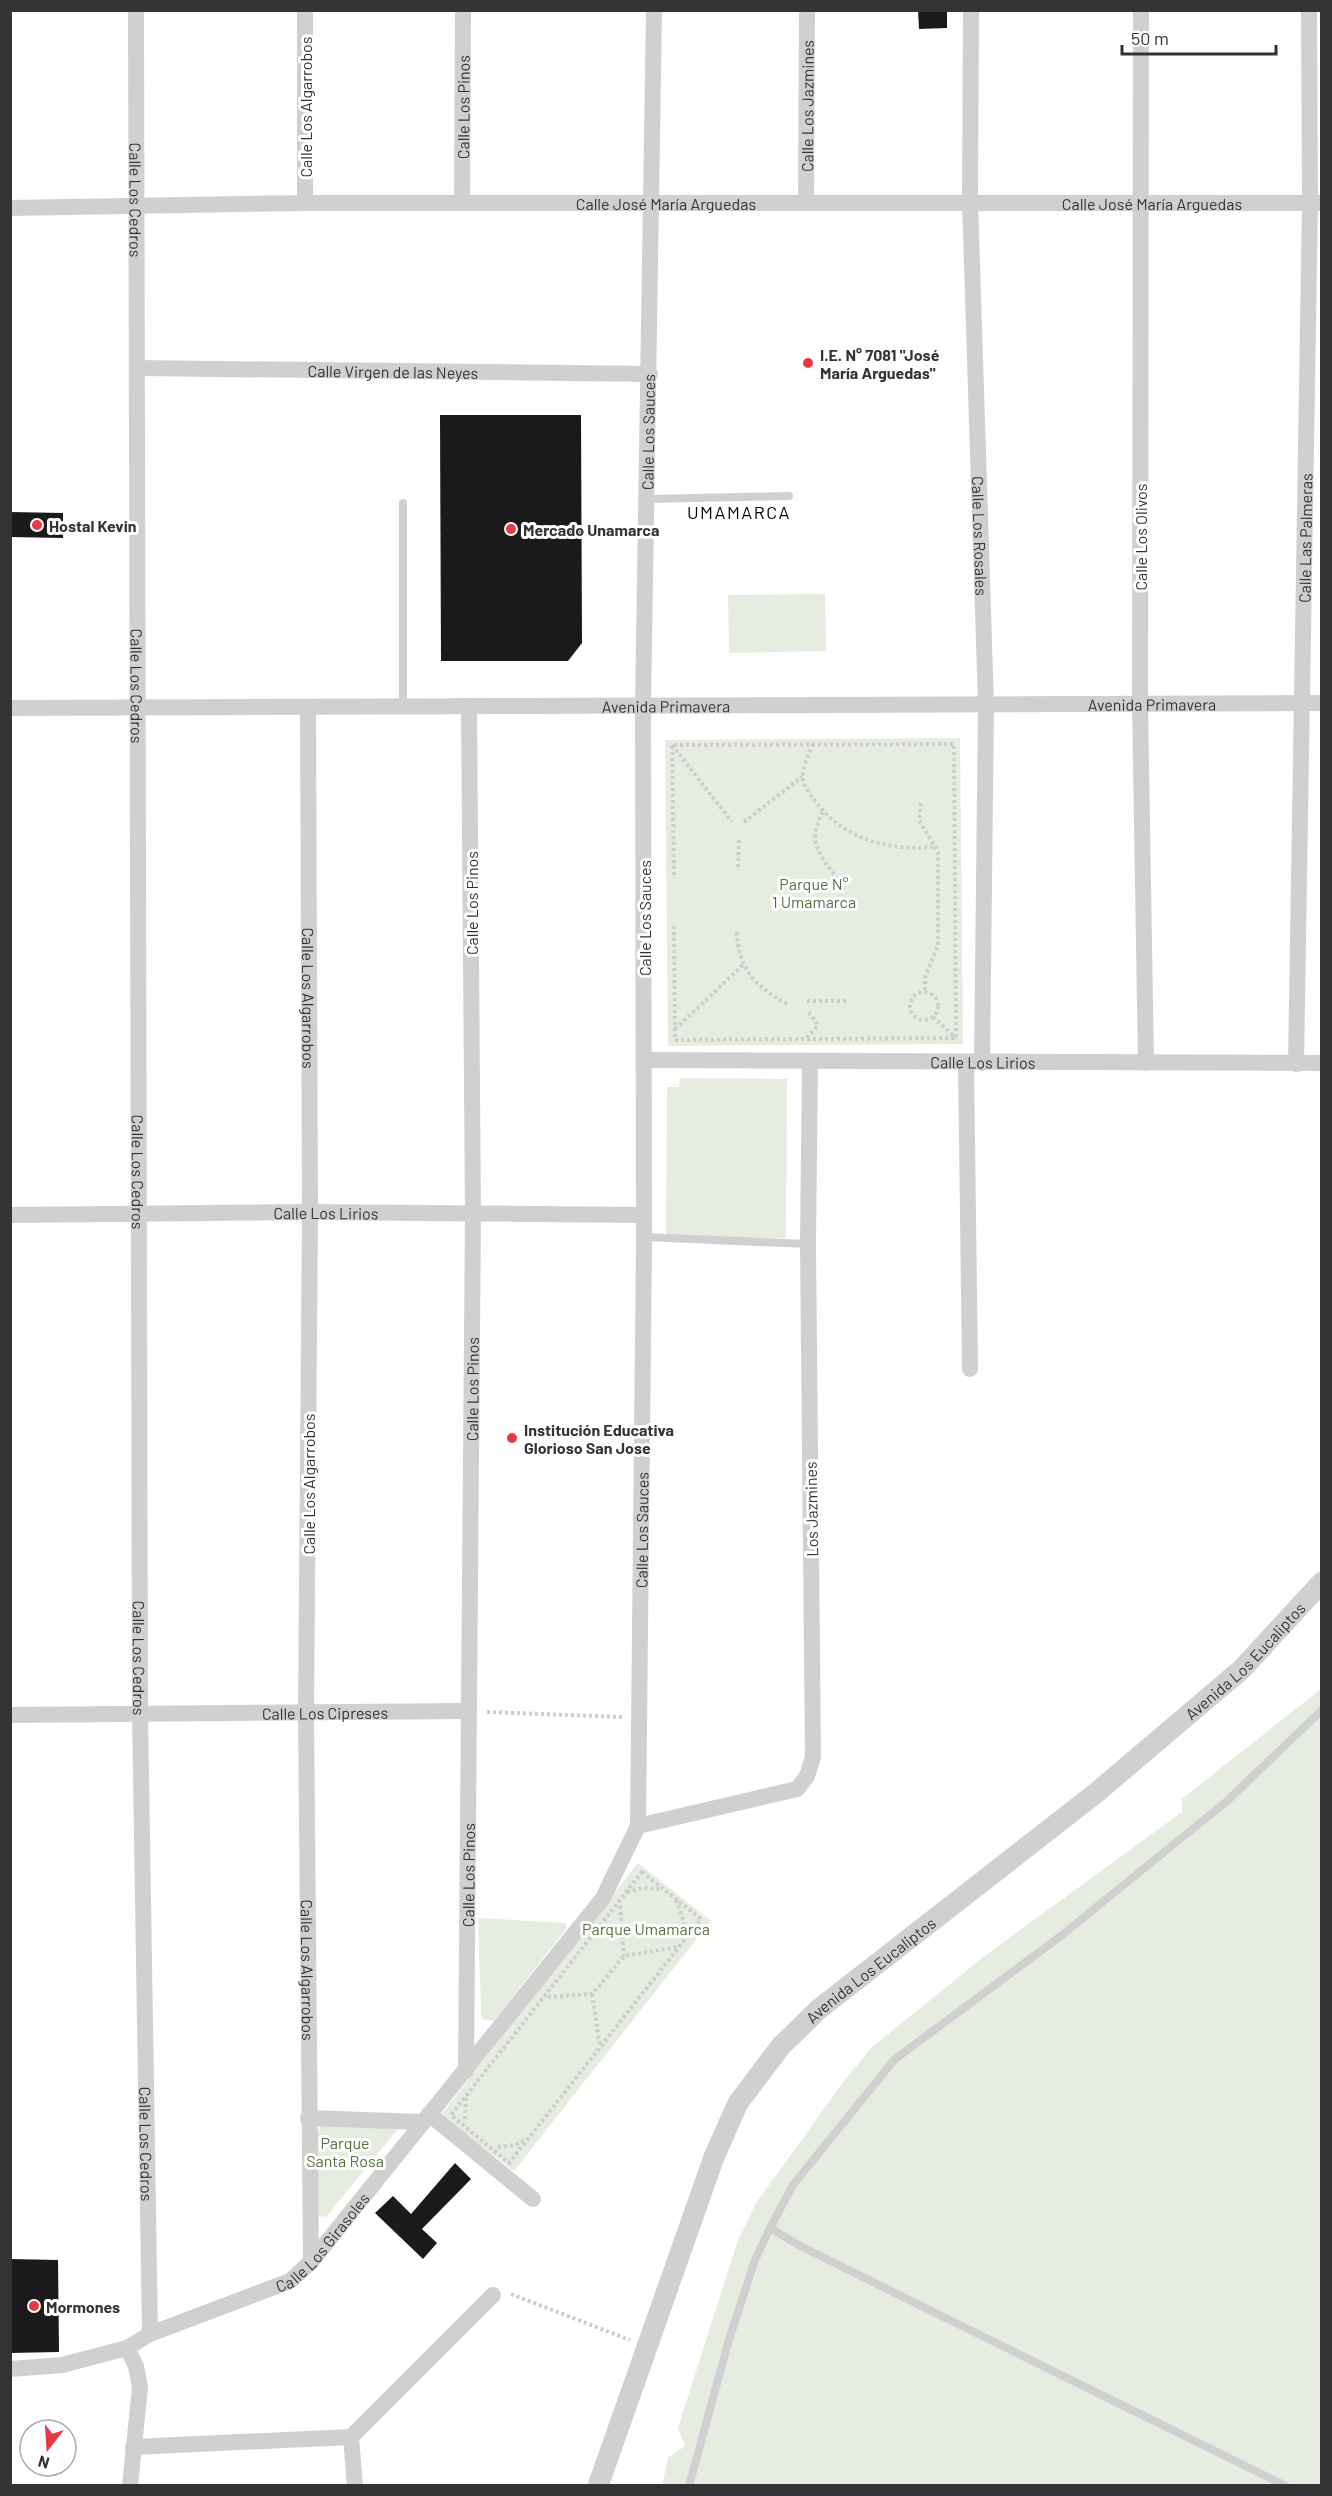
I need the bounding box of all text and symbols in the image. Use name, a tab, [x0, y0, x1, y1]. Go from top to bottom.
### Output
scale bar	[1122, 18, 1276, 56]
text: 50 m	[1131, 27, 1169, 49]
street label: Calle Los Algarrobos	[296, 36, 315, 178]
street label: Calle Los Jazmines	[797, 40, 816, 172]
street label: Calle Los Pinos	[453, 55, 472, 159]
street label: Calle Los Cedros	[127, 143, 146, 257]
street label: Calle José María Arguedas	[576, 194, 756, 213]
street label: Calle José María Arguedas	[1062, 194, 1242, 213]
place label: I.E. N° 7081 "José María Arguedas"	[820, 345, 940, 382]
marker: I.E. N° 7081 "José María Arguedas"	[801, 356, 815, 370]
street label: Calle Virgen de las Neyes	[308, 360, 478, 381]
street label: Calle Los Sauces	[637, 374, 658, 490]
street label: Calle Las Palmeras	[1294, 473, 1315, 603]
street label: Calle Los Rosales	[969, 476, 992, 596]
street label: Calle Los Olivos	[1131, 483, 1150, 591]
district label: UMAMARCA	[687, 501, 791, 523]
place label: Hostal Kevin	[49, 516, 137, 535]
marker: Hostal Kevin	[30, 518, 44, 532]
place label: Mercado Unamarca	[523, 520, 659, 539]
marker: Mercado Unamarca	[504, 522, 518, 536]
street label: Calle Los Cedros	[128, 629, 147, 743]
street label: Avenida Primavera	[1088, 694, 1216, 713]
street label: Avenida Primavera	[602, 696, 730, 715]
street label: Calle Los Pinos	[462, 851, 481, 955]
street label: Calle Los Sauces	[635, 860, 654, 976]
park label: Parque N° 1 Umamarca	[772, 874, 856, 911]
street label: Calle Los Algarrobos	[299, 927, 319, 1069]
street label: Calle Los Lirios	[930, 1052, 1036, 1071]
street label: Calle Los Cedros	[129, 1115, 148, 1229]
street label: Calle Los Lirios	[273, 1202, 379, 1222]
street label: Calle Los Pinos	[462, 1337, 481, 1441]
street label: Calle Los Algarrobos	[299, 1413, 318, 1555]
place label: Institución Educativa Glorioso San Jose	[524, 1420, 674, 1457]
marker: Institución Educativa Glorioso San Jose	[505, 1431, 519, 1445]
street label: Los Jazmines	[801, 1461, 821, 1557]
street label: Calle Los Sauces	[631, 1472, 651, 1588]
street label: Avenida Los Eucaliptos	[1181, 1598, 1308, 1723]
street label: Calle Los Cedros	[130, 1601, 150, 1715]
street label: Calle Los Cipreses	[262, 1702, 388, 1722]
street label: Calle Los Pinos	[458, 1823, 478, 1927]
street label: Calle Los Algarrobos	[298, 1899, 318, 2041]
street label: Avenida Los Eucaliptos	[801, 1913, 939, 2027]
park label: Parque Umamarca	[582, 1919, 710, 1938]
street label: Calle Los Cedros	[137, 2086, 157, 2201]
park label: Parque Santa Rosa	[306, 2133, 384, 2170]
street label: Calle Los Girasoles	[273, 2189, 373, 2295]
place label: Mormones	[46, 2297, 120, 2316]
marker: Mormones	[27, 2299, 41, 2313]
north arrow	[18, 2418, 78, 2478]
text: N	[36, 2452, 51, 2473]

